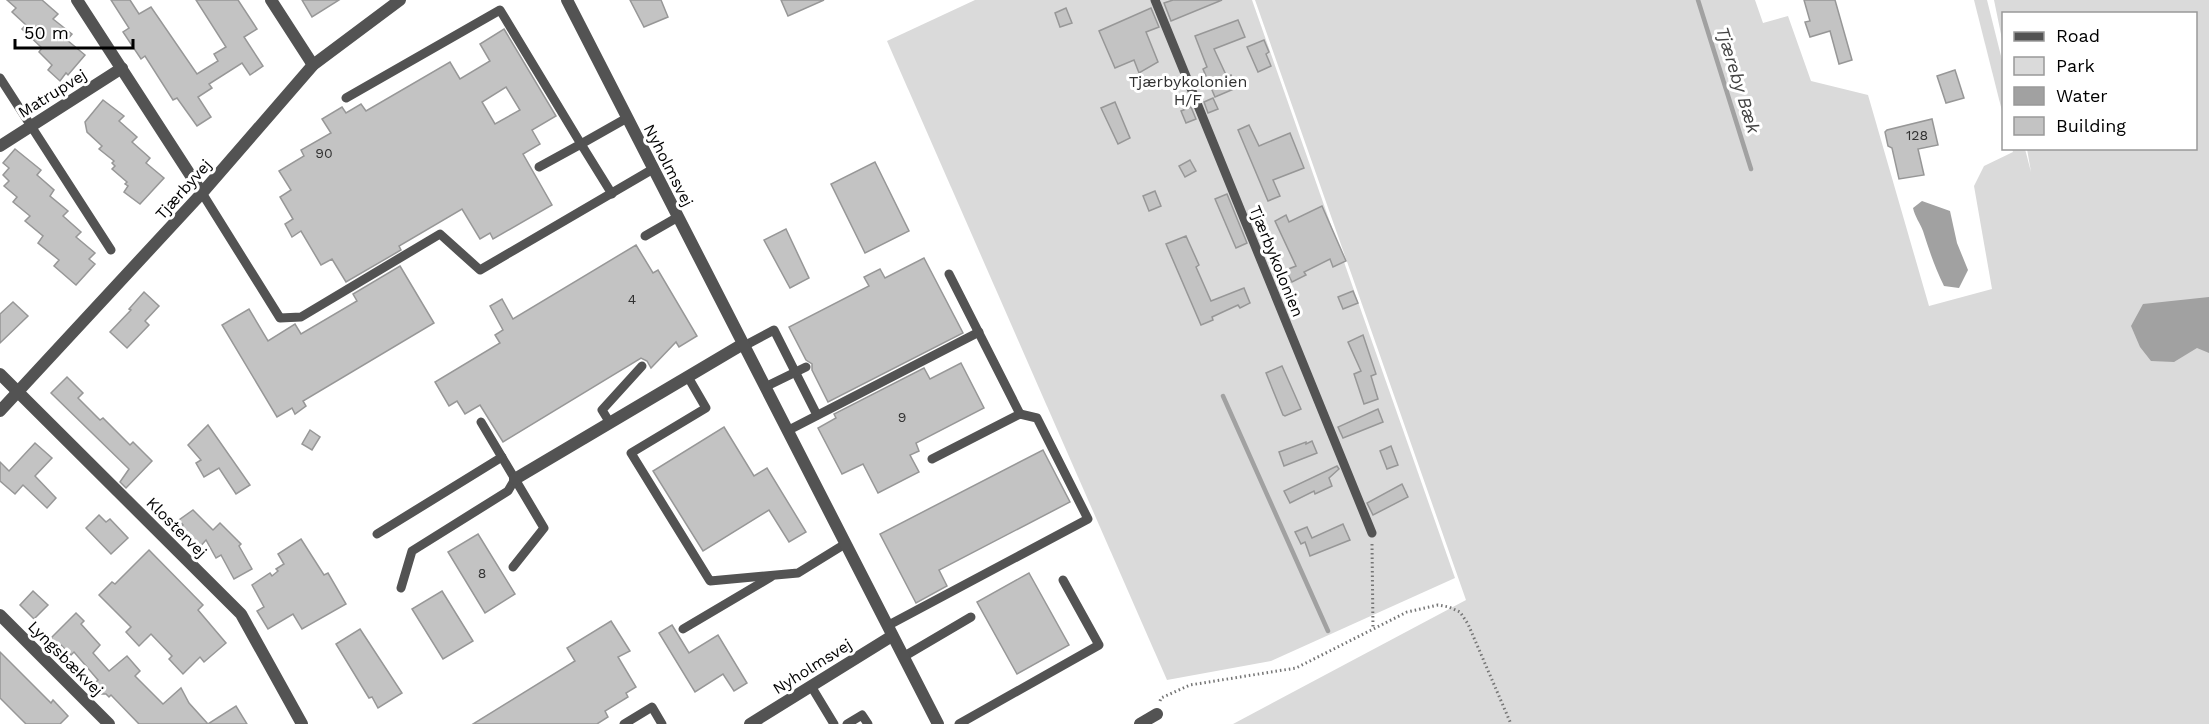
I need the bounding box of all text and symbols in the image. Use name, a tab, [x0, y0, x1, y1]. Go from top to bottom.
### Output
scale bar	[15, 12, 134, 50]
legend	[2002, 12, 2197, 150]
text: 50 m	[24, 22, 69, 43]
water label: Tjæreby Bæk	[1712, 24, 1765, 137]
text: Road	[2056, 25, 2100, 46]
text: Park	[2056, 55, 2095, 76]
street label: Matrupvej	[14, 65, 90, 122]
park label: Tjærbykolonien H/F	[1129, 72, 1247, 109]
text: Water	[2056, 85, 2108, 106]
text: Building	[2056, 115, 2126, 136]
street label: Nyholmsvej	[640, 121, 697, 209]
house number: 128	[1906, 127, 1928, 143]
house number: 90	[315, 145, 333, 161]
street label: Tjærbyvej	[151, 155, 215, 223]
street label: Tjærbykolonien	[1245, 203, 1308, 320]
house number: 4	[628, 291, 636, 307]
house number: 9	[898, 409, 906, 425]
street label: Klostervej	[142, 493, 211, 562]
house number: 8	[478, 565, 486, 581]
street label: Lyngsbækvej	[24, 617, 107, 700]
street label: Nyholmsvej	[769, 635, 855, 698]

